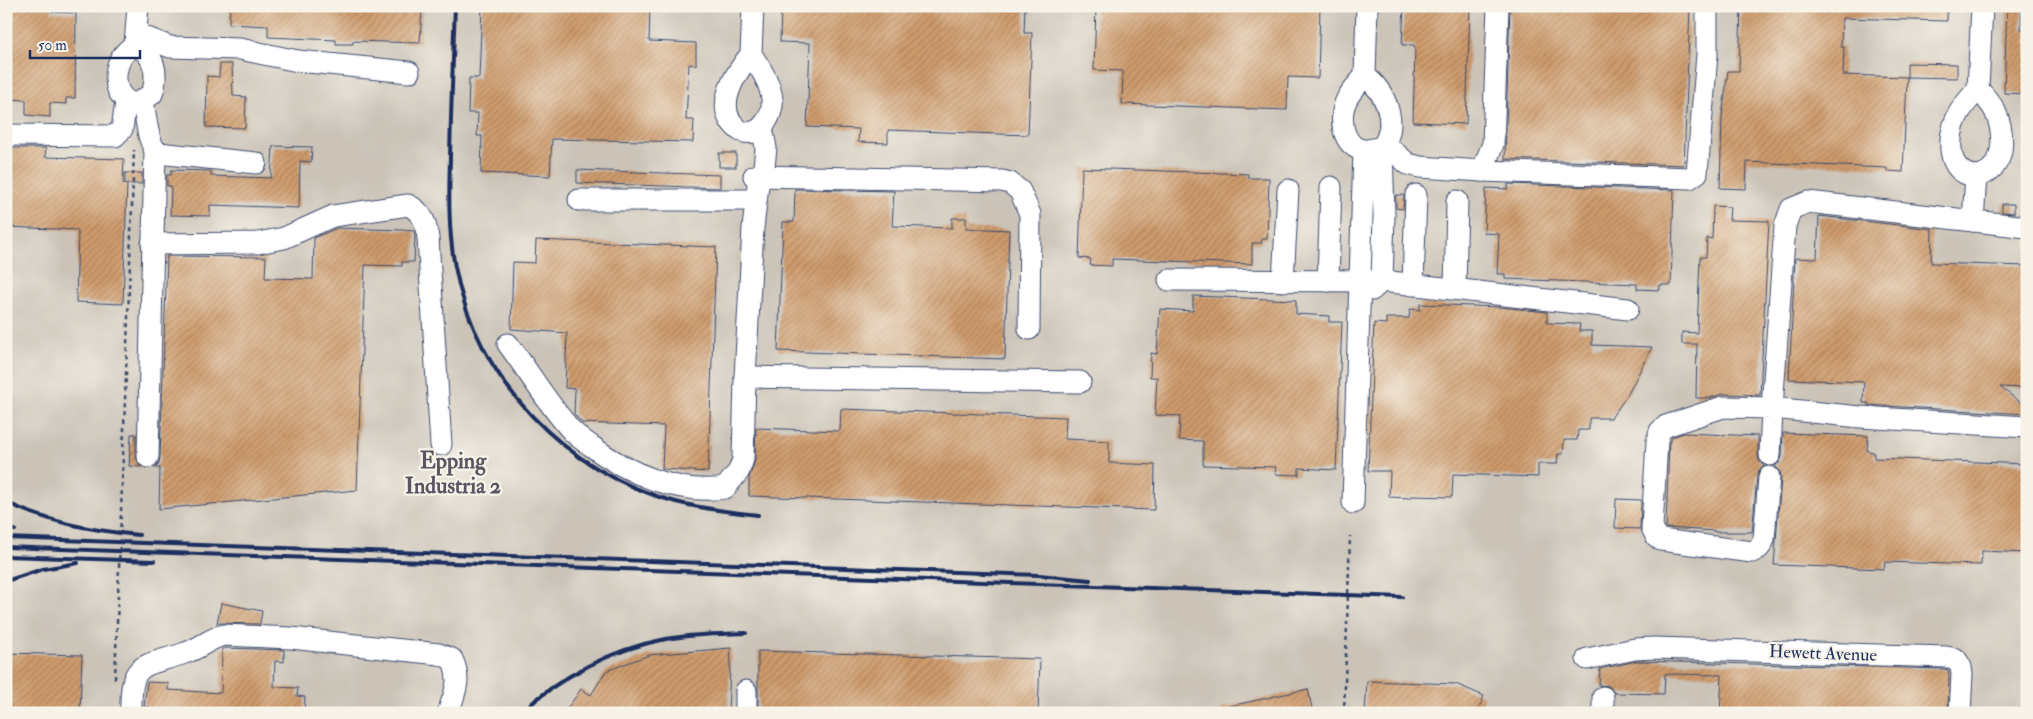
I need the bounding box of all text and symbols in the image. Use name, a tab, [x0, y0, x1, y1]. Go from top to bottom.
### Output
scale bar	[30, 28, 140, 60]
text: 50 m	[38, 36, 67, 55]
district label: Epping Industria 2	[405, 447, 501, 500]
street label: Hewett Avenue	[1769, 640, 1878, 667]

